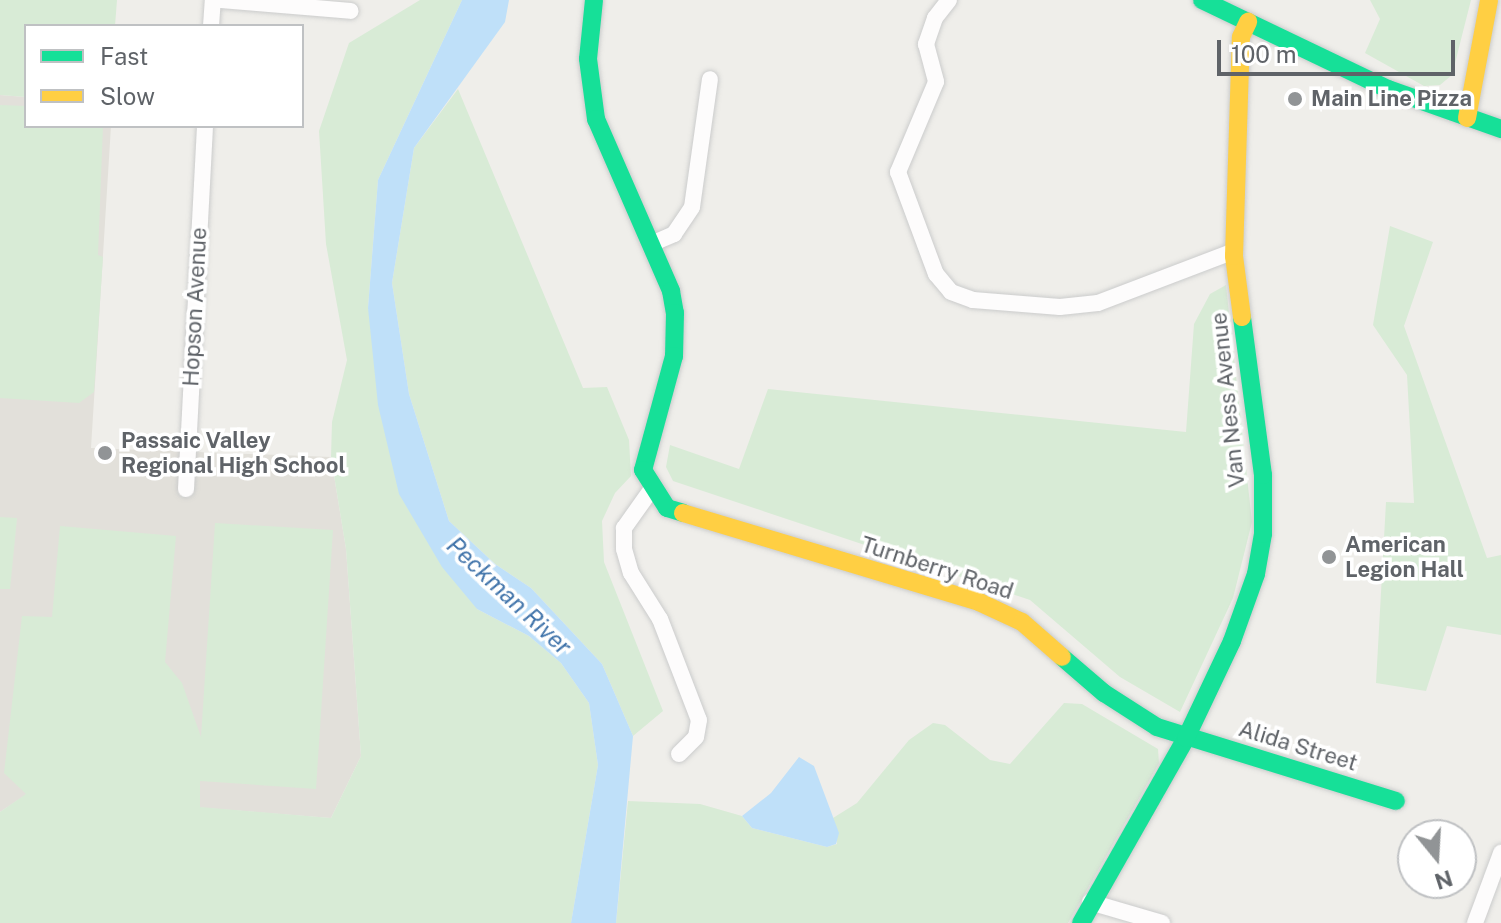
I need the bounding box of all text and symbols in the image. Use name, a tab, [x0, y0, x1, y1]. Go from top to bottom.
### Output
legend	[24, 24, 304, 128]
scale bar	[1221, 24, 1459, 74]
text: 100 m	[1231, 40, 1297, 68]
text: Fast	[100, 42, 148, 70]
text: Slow	[100, 82, 155, 110]
place label: Main Line Pizza	[1311, 86, 1472, 112]
marker: Main Line Pizza	[1286, 90, 1304, 108]
street label: Hopson Avenue	[178, 227, 212, 387]
street label: Van Ness Avenue	[1206, 311, 1250, 489]
place label: Passaic Valley Regional High School	[121, 427, 346, 478]
marker: Passaic Valley Regional High School	[96, 444, 114, 462]
water label: Peckman River	[441, 531, 577, 661]
street label: Turnberry Road	[858, 531, 1016, 605]
place label: American Legion Hall	[1345, 531, 1464, 582]
marker: American Legion Hall	[1320, 548, 1338, 566]
street label: Alida Street	[1236, 715, 1360, 777]
north arrow	[1397, 819, 1477, 899]
text: N	[1432, 865, 1456, 895]

